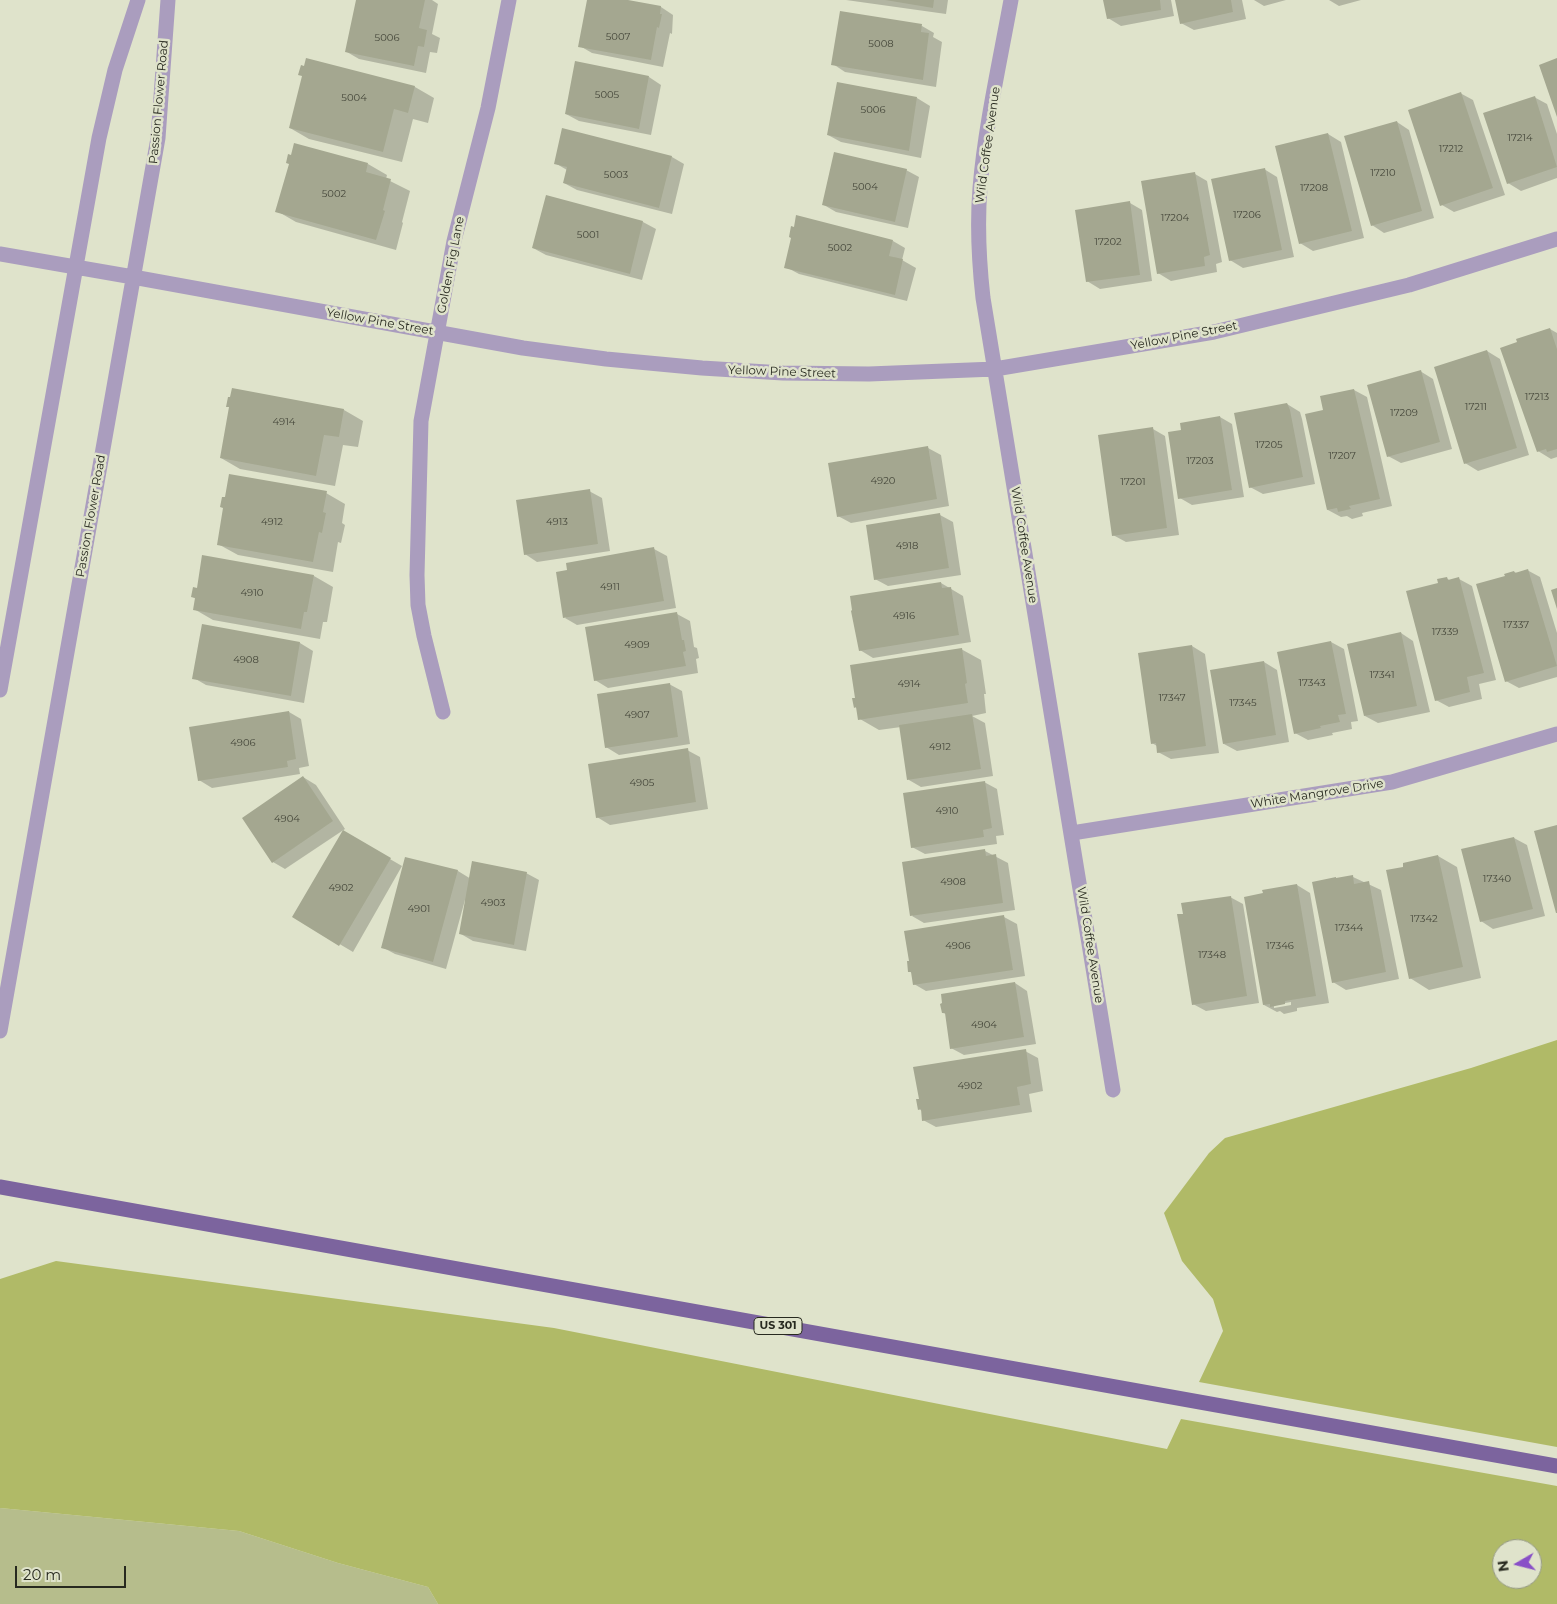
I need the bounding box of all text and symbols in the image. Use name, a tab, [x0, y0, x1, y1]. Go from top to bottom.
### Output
house number: 5007	[606, 31, 630, 43]
house number: 5006	[375, 32, 399, 44]
house number: 5008	[868, 38, 894, 50]
street label: Passion Flower Road	[146, 39, 172, 165]
street label: Wild Coffee Avenue	[973, 86, 1003, 204]
house number: 5005	[595, 89, 619, 101]
house number: 5004	[341, 92, 367, 104]
house number: 5006	[861, 104, 885, 116]
house number: 17214	[1507, 132, 1533, 144]
house number: 17212	[1439, 143, 1463, 155]
house number: 17210	[1370, 167, 1396, 179]
house number: 5003	[604, 169, 628, 181]
house number: 5004	[852, 181, 878, 193]
house number: 17208	[1300, 182, 1328, 194]
house number: 5002	[322, 188, 346, 200]
house number: 17206	[1233, 209, 1261, 221]
house number: 17204	[1161, 212, 1189, 224]
street label: Golden Fig Lane	[435, 215, 467, 315]
house number: 5001	[577, 229, 599, 241]
house number: 17202	[1094, 236, 1122, 248]
house number: 5002	[828, 242, 852, 254]
street label: Yellow Pine Street	[325, 306, 435, 338]
street label: Yellow Pine Street	[1129, 319, 1239, 353]
street label: Yellow Pine Street	[728, 363, 836, 381]
house number: 17213	[1525, 391, 1549, 403]
house number: 17211	[1465, 401, 1487, 413]
house number: 17209	[1390, 407, 1418, 419]
house number: 4914	[273, 416, 295, 428]
house number: 17205	[1255, 439, 1283, 451]
house number: 17207	[1328, 450, 1356, 462]
street label: Passion Flower Road	[73, 454, 109, 578]
house number: 17203	[1186, 455, 1214, 467]
house number: 4920	[871, 475, 895, 487]
house number: 17201	[1120, 476, 1146, 488]
street label: Wild Coffee Avenue	[1008, 486, 1040, 604]
house number: 4912	[261, 516, 283, 528]
house number: 4913	[546, 516, 568, 528]
house number: 4918	[896, 540, 918, 552]
house number: 4911	[600, 581, 620, 593]
house number: 4910	[241, 587, 263, 599]
house number: 4916	[893, 610, 915, 622]
house number: 17337	[1503, 619, 1529, 631]
house number: 17339	[1432, 626, 1458, 638]
house number: 4909	[624, 639, 650, 651]
house number: 4908	[233, 654, 259, 666]
house number: 17341	[1369, 669, 1395, 681]
house number: 17343	[1298, 677, 1326, 689]
house number: 4914	[898, 678, 920, 690]
house number: 17347	[1158, 692, 1186, 704]
house number: 17345	[1229, 697, 1257, 709]
house number: 4907	[624, 709, 650, 721]
house number: 4906	[230, 737, 256, 749]
house number: 4912	[929, 741, 951, 753]
street label: White Mangrove Drive	[1249, 776, 1385, 812]
house number: 4905	[630, 777, 654, 789]
house number: 4910	[936, 805, 958, 817]
house number: 4904	[274, 813, 300, 825]
house number: 17340	[1483, 873, 1511, 885]
house number: 4908	[940, 876, 966, 888]
house number: 4902	[329, 882, 353, 894]
street label: Wild Coffee Avenue	[1074, 886, 1106, 1004]
house number: 4903	[481, 897, 505, 909]
house number: 4901	[408, 903, 430, 915]
house number: 17342	[1410, 913, 1438, 925]
house number: 17344	[1335, 922, 1363, 934]
house number: 4906	[945, 940, 971, 952]
house number: 17346	[1266, 940, 1294, 952]
house number: 17348	[1198, 949, 1226, 961]
house number: 4904	[971, 1019, 997, 1031]
house number: 4902	[958, 1080, 982, 1092]
road number: US 301	[754, 1318, 802, 1334]
north arrow	[1492, 1539, 1542, 1589]
scale bar	[18, 1556, 129, 1588]
text: N	[1493, 1559, 1513, 1573]
text: 20 m	[23, 1565, 61, 1584]

